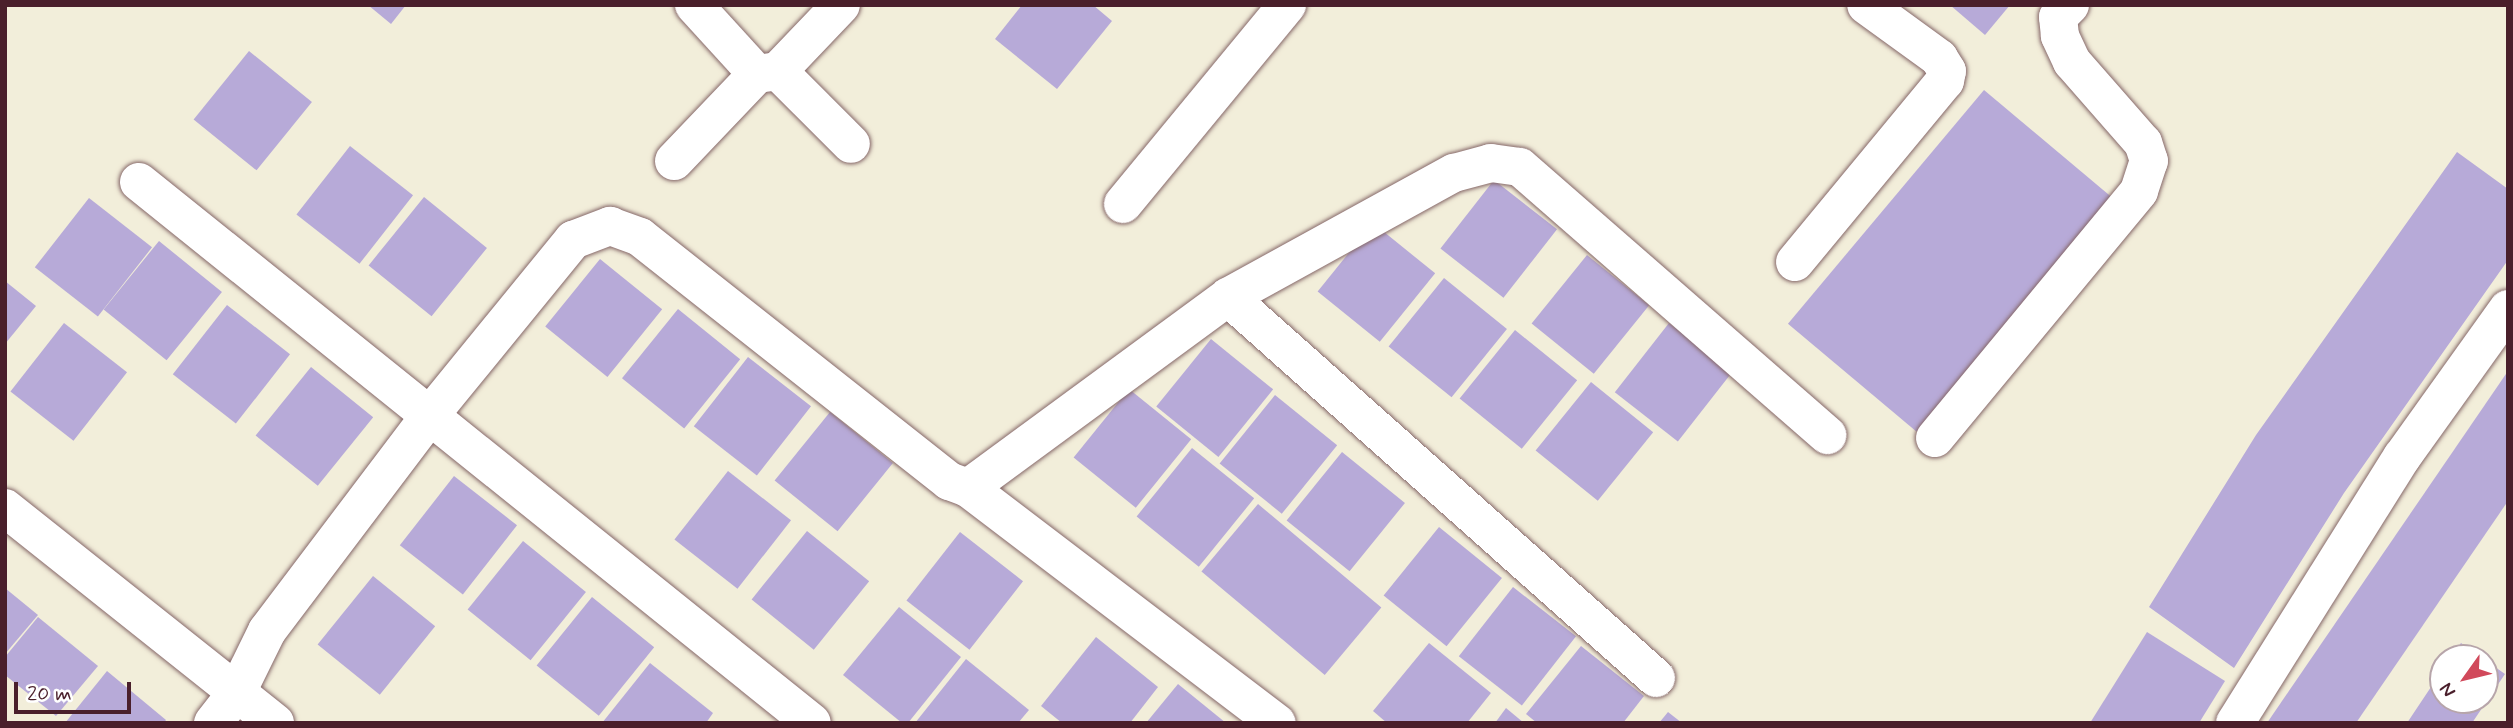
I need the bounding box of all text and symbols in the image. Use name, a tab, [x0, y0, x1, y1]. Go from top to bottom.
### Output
north arrow	[2429, 644, 2499, 714]
scale bar	[18, 668, 135, 712]
text: N	[2434, 678, 2462, 702]
text: 20 m	[27, 680, 72, 708]

